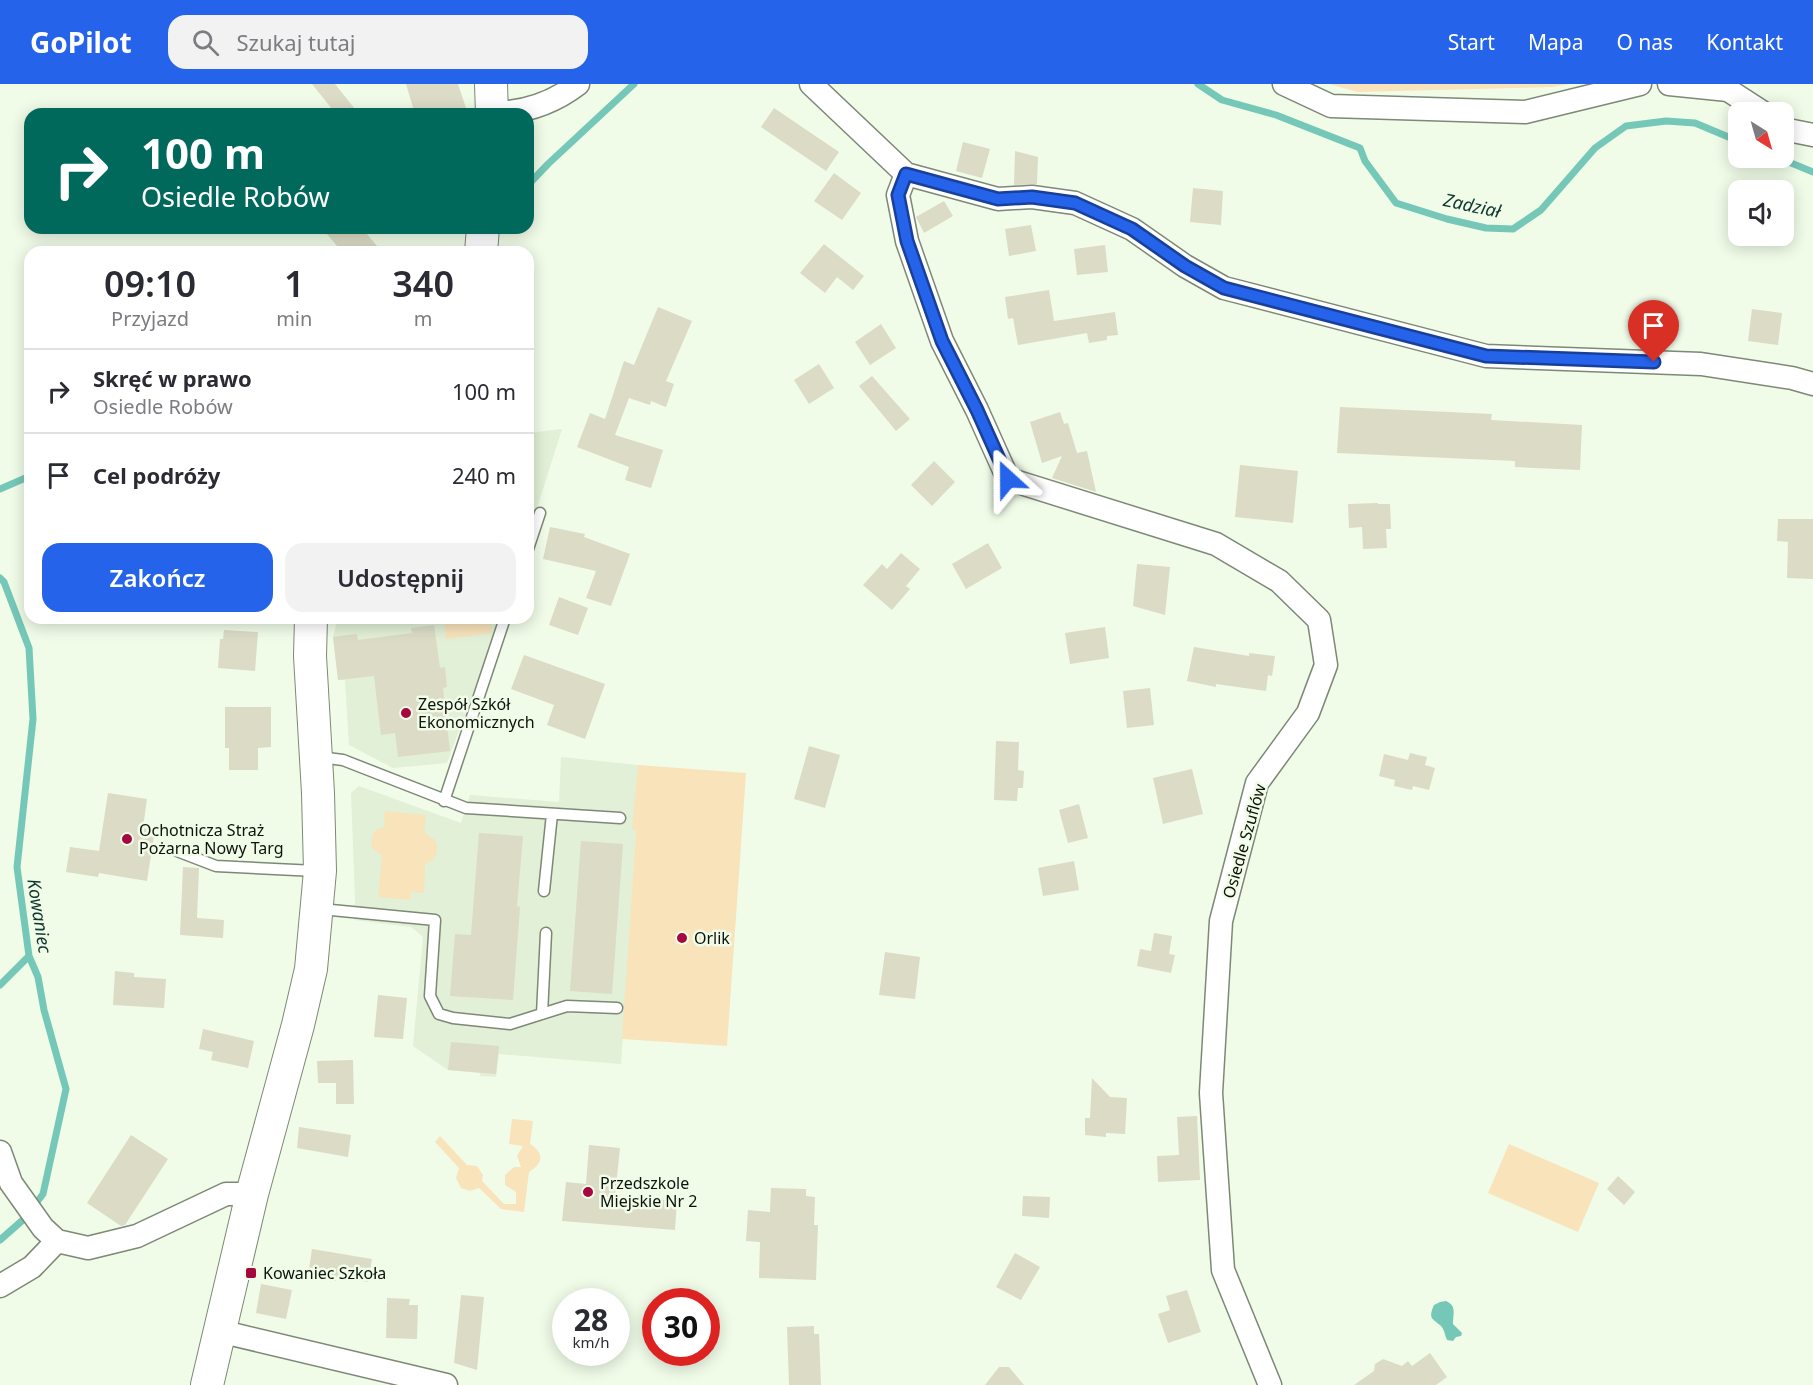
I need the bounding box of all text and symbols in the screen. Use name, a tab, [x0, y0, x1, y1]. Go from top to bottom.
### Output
search box	[168, 15, 588, 69]
text: GoPilot	[30, 23, 132, 61]
icon: search	[189, 26, 222, 59]
text: Szukaj tutaj	[237, 27, 356, 57]
text: Start	[1448, 28, 1495, 56]
text: Mapa	[1528, 28, 1583, 56]
text: O nas	[1616, 28, 1673, 56]
text: Kontakt	[1706, 28, 1783, 56]
north arrow	[1728, 102, 1794, 168]
map controls	[1728, 102, 1794, 246]
text: 100 m	[141, 124, 265, 181]
icon: right	[42, 132, 120, 210]
text: Osiedle Robów	[141, 178, 330, 215]
button: sound	[1728, 180, 1794, 246]
water label: Zadział	[1440, 187, 1504, 223]
text: 09:10	[104, 259, 196, 308]
text: 1	[284, 259, 305, 308]
text: 340	[392, 259, 454, 308]
pin	[1628, 300, 1679, 362]
text: Przyjazd	[111, 305, 189, 332]
text: min	[276, 305, 312, 332]
text: m	[414, 305, 433, 332]
icon: arrive	[1637, 309, 1670, 342]
text: Skręć w prawo	[93, 363, 252, 393]
icon: right	[42, 375, 75, 408]
text: 100 m	[452, 376, 516, 406]
text: Osiedle Robów	[93, 393, 233, 420]
position arrow	[976, 447, 1040, 511]
icon: arrive	[42, 459, 75, 492]
text: Cel podróży	[93, 460, 220, 490]
text: 240 m	[452, 460, 516, 490]
button: Zakończ	[42, 543, 273, 612]
button: Udostępnij	[285, 543, 516, 612]
place label: Zespół Szkół Ekonomicznych	[418, 693, 535, 733]
marker: Zespół Szkół Ekonomicznych	[399, 706, 413, 720]
street label: Osiedle Szuflów	[1217, 781, 1271, 901]
place label: Ochotnicza Straż Pożarna Nowy Targ	[139, 819, 284, 859]
marker: Ochotnicza Straż Pożarna Nowy Targ	[120, 832, 134, 846]
water label: Kowaniec	[22, 877, 58, 956]
place label: Orlik	[694, 927, 730, 949]
marker: Orlik	[675, 931, 689, 945]
place label: Przedszkole Miejskie Nr 2	[600, 1172, 697, 1212]
marker: Przedszkole Miejskie Nr 2	[581, 1185, 595, 1199]
place label: Kowaniec Szkoła	[263, 1262, 386, 1284]
marker: Kowaniec Szkoła	[244, 1266, 258, 1280]
speed limit sign: 30	[642, 1288, 720, 1366]
text: 28	[574, 1299, 608, 1340]
text: km/h	[573, 1332, 609, 1352]

